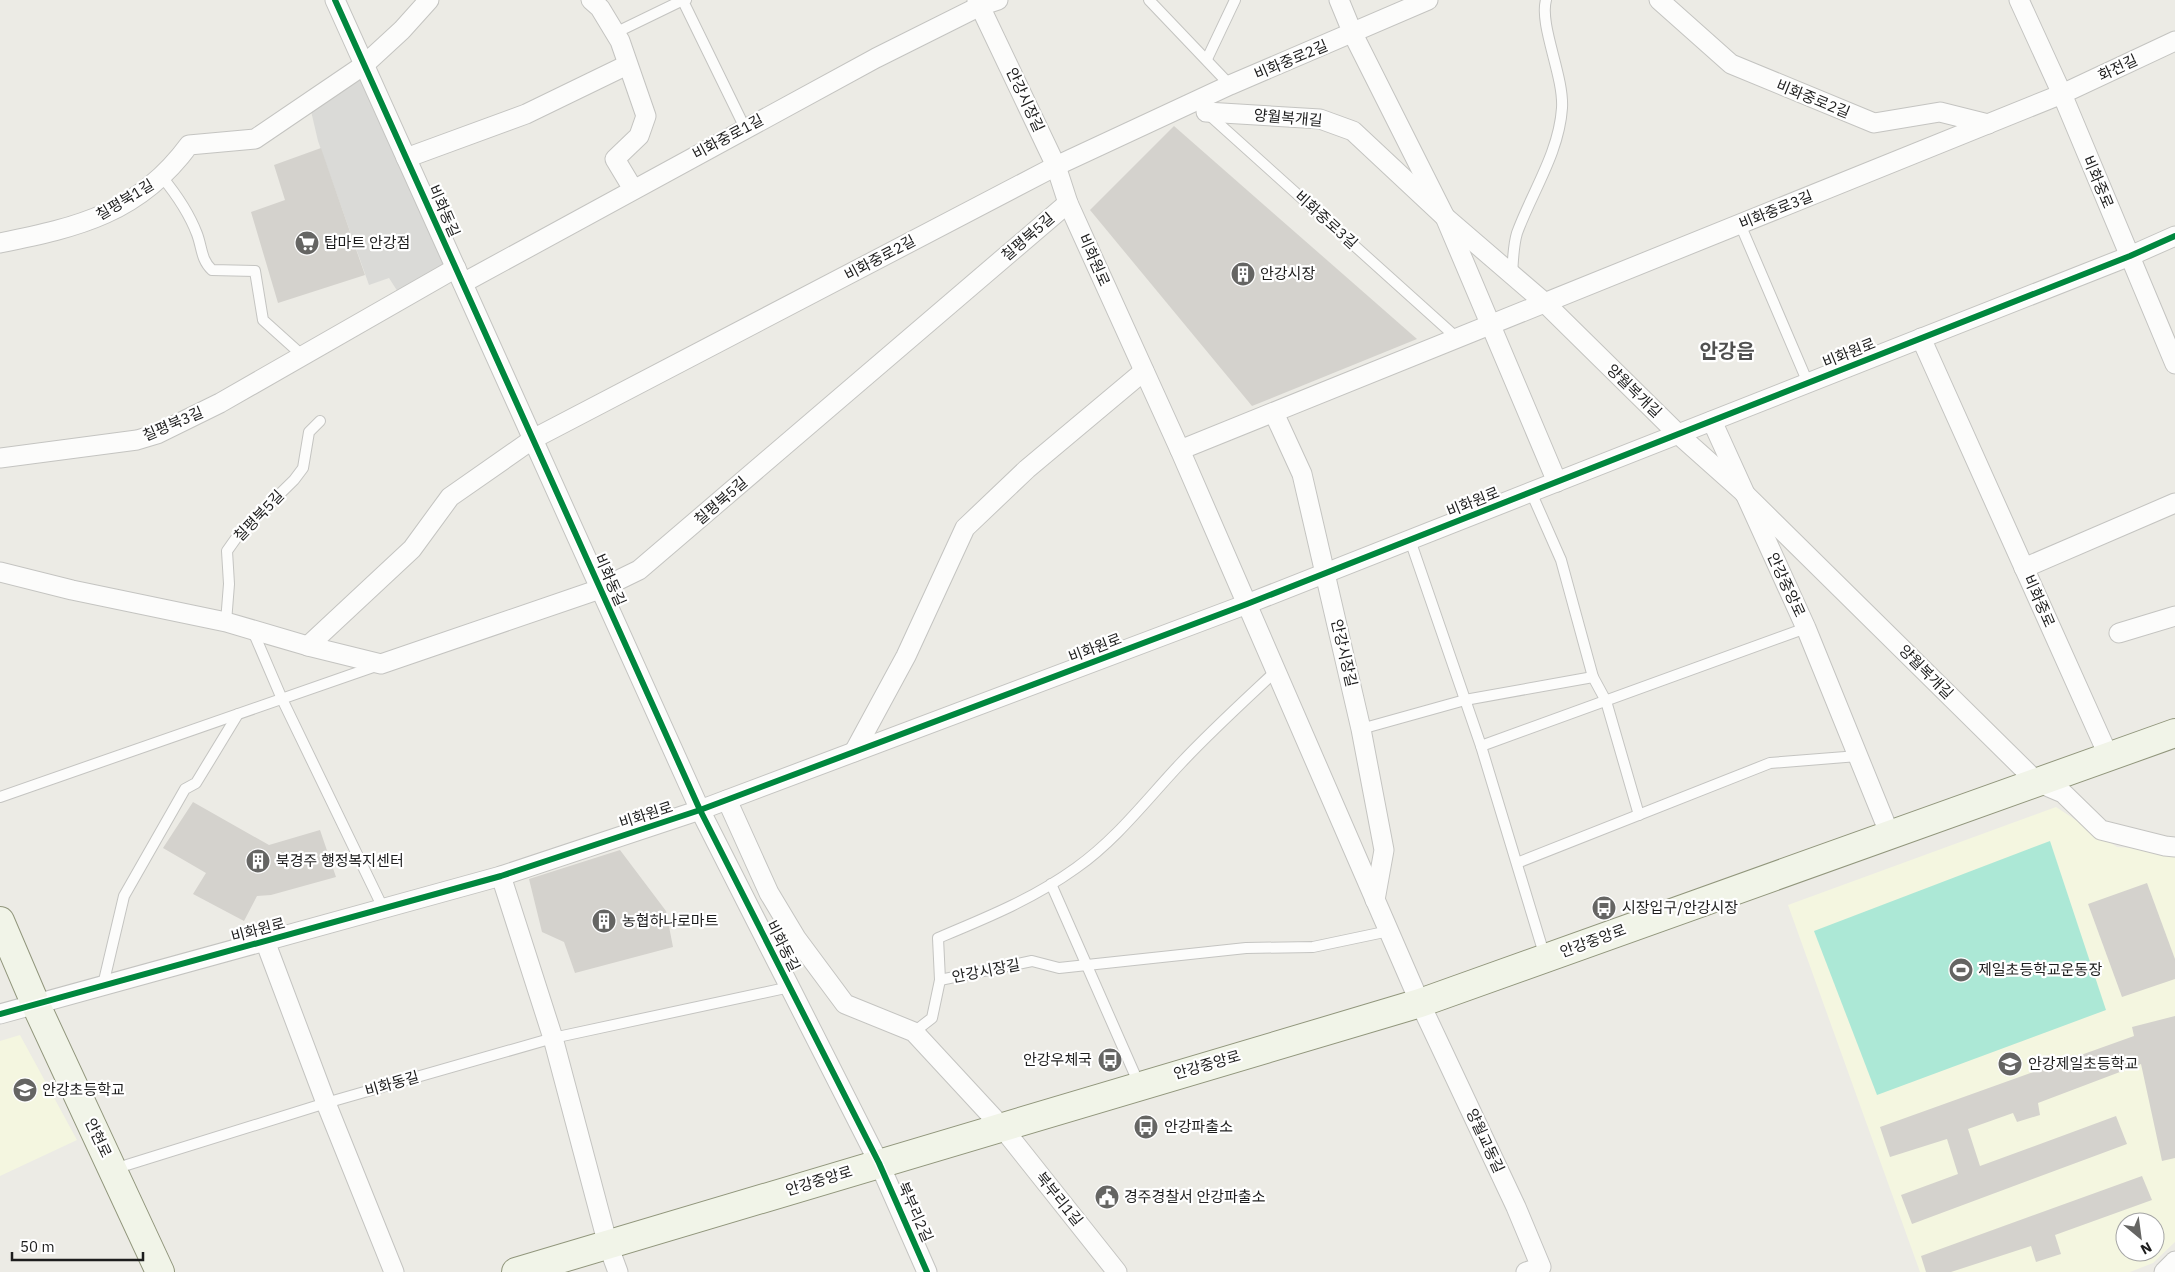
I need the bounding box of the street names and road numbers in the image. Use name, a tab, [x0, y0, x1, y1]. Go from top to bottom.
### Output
street label: 비화중로2길	[1251, 36, 1330, 84]
street label: 화전길	[2095, 50, 2141, 85]
street label: 안강시장길	[1002, 64, 1049, 135]
street label: 비화중로2길	[1773, 75, 1853, 122]
street label: 양월복개길	[1253, 105, 1323, 130]
street label: 비화중로1길	[689, 110, 767, 163]
street label: 비화중로	[2079, 153, 2118, 211]
street label: 칠평북1길	[92, 175, 157, 224]
street label: 비화동길	[425, 182, 464, 240]
street label: 비화중로3길	[1291, 186, 1362, 253]
street label: 비화중로3길	[1736, 186, 1816, 233]
street label: 칠평북5길	[997, 208, 1058, 265]
street label: 비화중로2길	[841, 231, 919, 284]
street label: 비화원로	[1075, 231, 1114, 289]
street label: 비화원로	[1820, 333, 1878, 372]
street label: 양월복개길	[1603, 360, 1666, 421]
street label: 칠평북3길	[140, 402, 206, 445]
street label: 칠평북5길	[690, 472, 751, 529]
street label: 비화원로	[1444, 482, 1502, 521]
street label: 칠평북5길	[230, 486, 288, 545]
street label: 안강중앙로	[1763, 549, 1810, 620]
street label: 비화동길	[591, 551, 630, 609]
street label: 비화중로	[2020, 572, 2059, 630]
street label: 안강시장길	[1327, 617, 1362, 689]
street label: 비화원로	[1066, 629, 1124, 666]
street label: 양월복개길	[1895, 641, 1957, 703]
street label: 비화원로	[617, 797, 675, 832]
street label: 비화원로	[229, 913, 287, 946]
street label: 비화동길	[762, 917, 804, 975]
street label: 안강중앙로	[1557, 920, 1629, 961]
street label: 안강시장길	[950, 955, 1022, 986]
street label: 안강중앙로	[1171, 1046, 1243, 1083]
street label: 비화동길	[363, 1067, 421, 1100]
street label: 양월교동길	[1462, 1105, 1509, 1176]
street label: 안현로	[81, 1115, 116, 1161]
street label: 안강중앙로	[783, 1161, 855, 1200]
street label: 북부리1길	[1032, 1168, 1087, 1230]
street label: 북부리2길	[894, 1179, 937, 1245]

